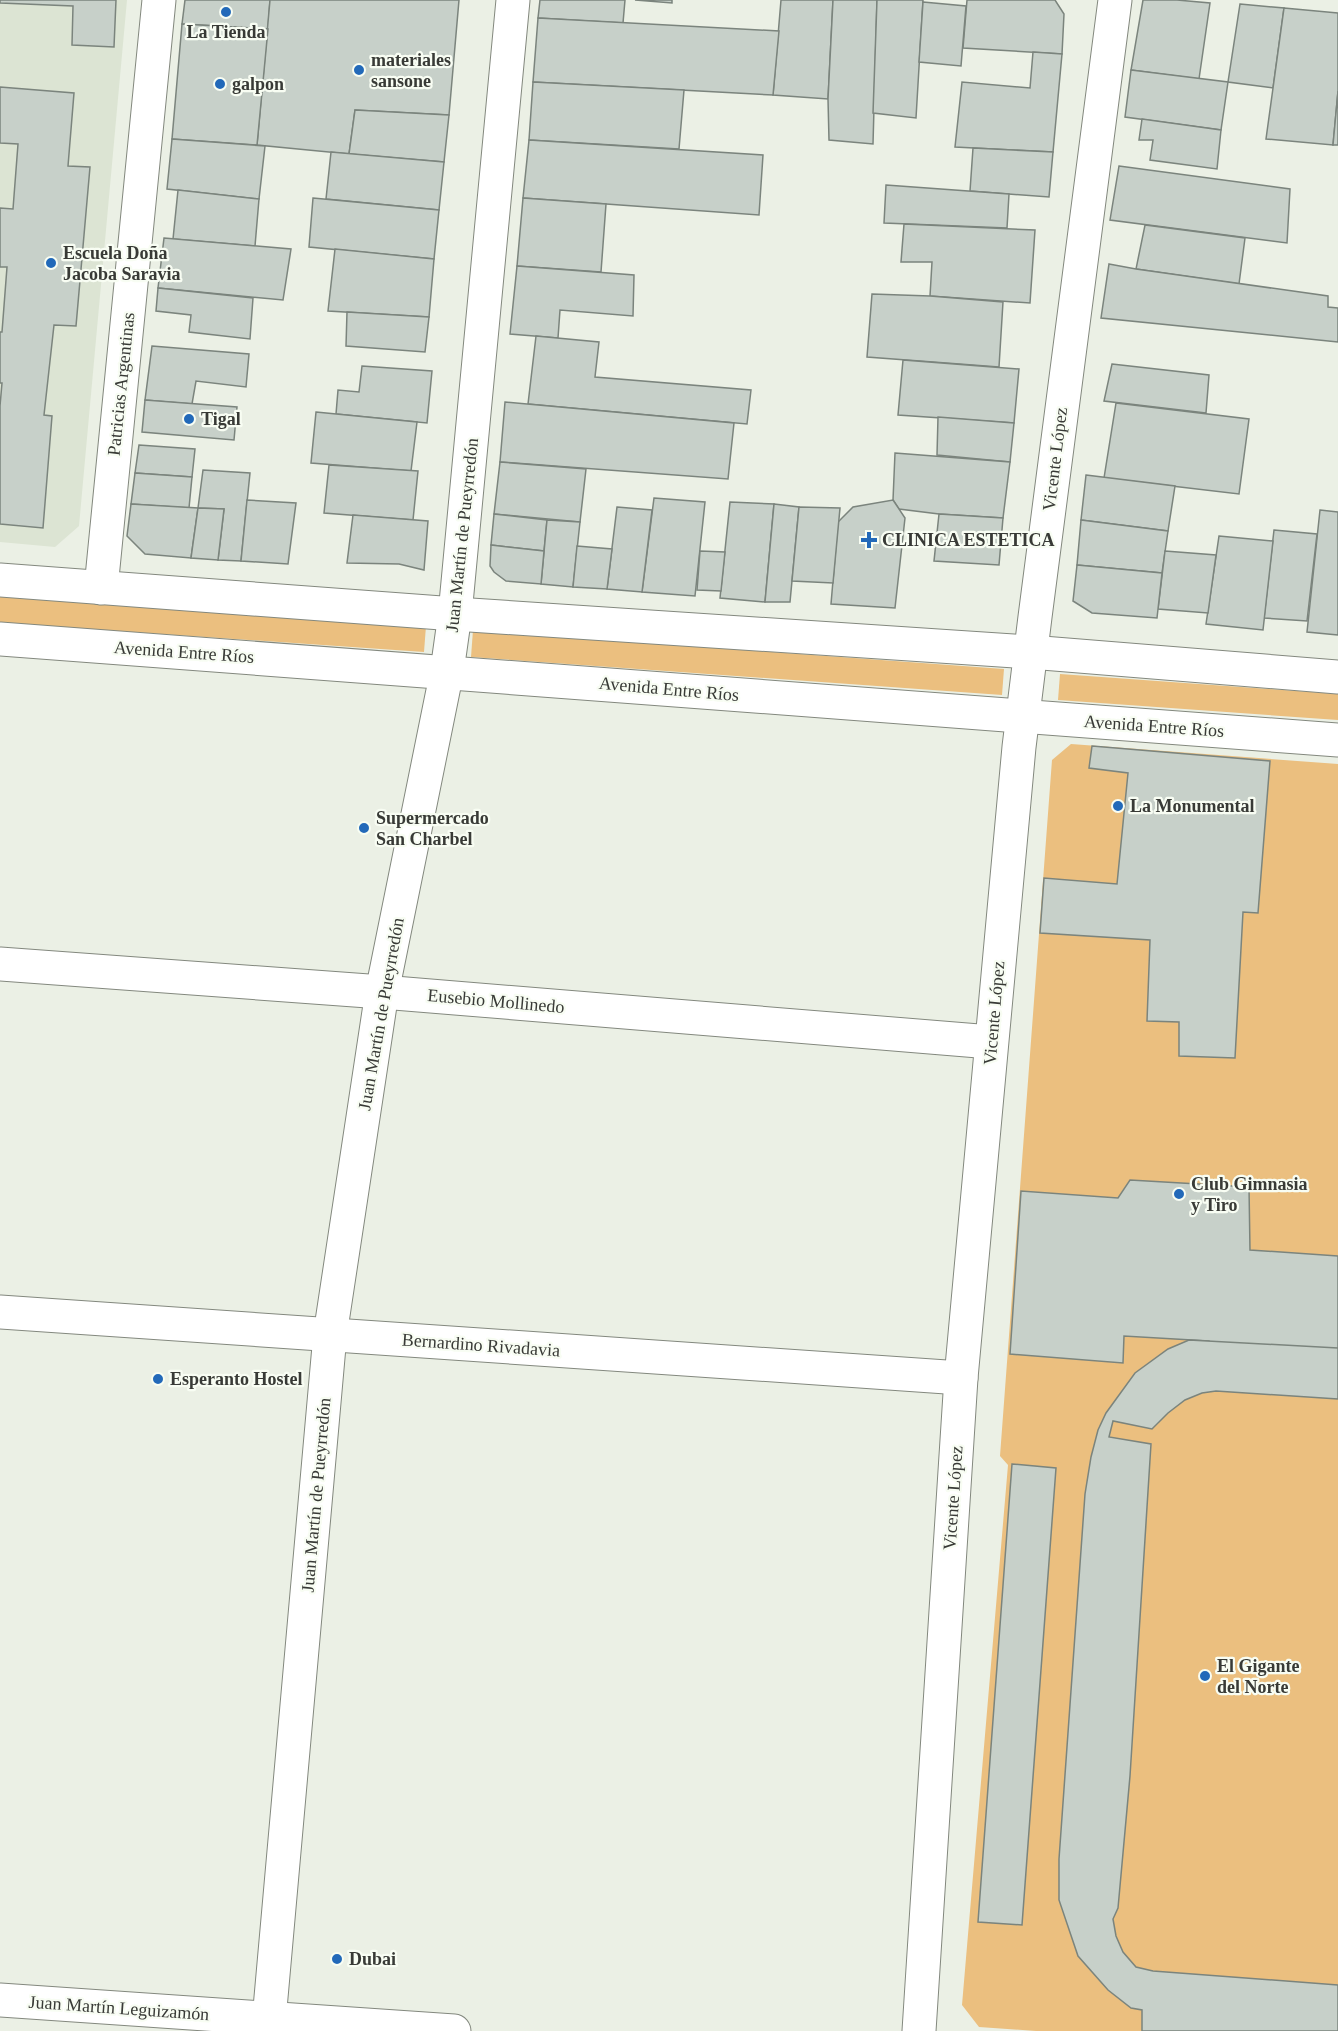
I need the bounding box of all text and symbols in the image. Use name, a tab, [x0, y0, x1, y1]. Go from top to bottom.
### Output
marker: La Tienda	[219, 5, 233, 19]
place label: La Tienda	[187, 22, 265, 42]
place label: materiales sansone	[371, 50, 451, 91]
marker: materiales sansone	[352, 63, 366, 77]
place label: galpon	[232, 74, 284, 94]
marker: galpon	[213, 77, 227, 91]
place label: Escuela Doña Jacoba Saravia	[63, 243, 181, 284]
marker: Escuela Doña Jacoba Saravia	[44, 256, 58, 270]
street label: Patricias Argentinas	[104, 311, 138, 457]
street label: Vicente López	[1039, 406, 1071, 512]
place label: Tigal	[201, 409, 241, 429]
marker: Tigal	[182, 412, 196, 426]
street label: Juan Martín de Pueyrredón	[442, 437, 482, 633]
place label: CLINICA ESTETICA	[882, 530, 1055, 550]
marker: CLINICA ESTETICA	[860, 531, 878, 549]
street label: Avenida Entre Ríos	[113, 637, 255, 667]
street label: Avenida Entre Ríos	[598, 673, 740, 705]
street label: Avenida Entre Ríos	[1083, 711, 1225, 741]
place label: La Monumental	[1130, 796, 1255, 816]
marker: La Monumental	[1111, 799, 1125, 813]
place label: Supermercado San Charbel	[376, 808, 489, 849]
marker: Supermercado San Charbel	[357, 821, 371, 835]
street label: Juan Martín de Pueyrredón	[354, 916, 408, 1112]
street label: Vicente López	[979, 960, 1009, 1066]
street label: Eusebio Mollinedo	[427, 985, 565, 1017]
place label: Club Gimnasia y Tiro	[1191, 1174, 1308, 1215]
marker: Club Gimnasia y Tiro	[1172, 1187, 1186, 1201]
street label: Bernardino Rivadavia	[401, 1329, 561, 1361]
place label: Esperanto Hostel	[170, 1369, 303, 1389]
marker: Esperanto Hostel	[151, 1372, 165, 1386]
street label: Juan Martín de Pueyrredón	[298, 1397, 334, 1593]
street label: Vicente López	[939, 1445, 967, 1551]
place label: El Gigante del Norte	[1217, 1656, 1300, 1697]
marker: El Gigante del Norte	[1198, 1669, 1212, 1683]
place label: Dubai	[349, 1949, 396, 1969]
marker: Dubai	[330, 1952, 344, 1966]
street label: Juan Martín Leguizamón	[28, 1992, 210, 2024]

